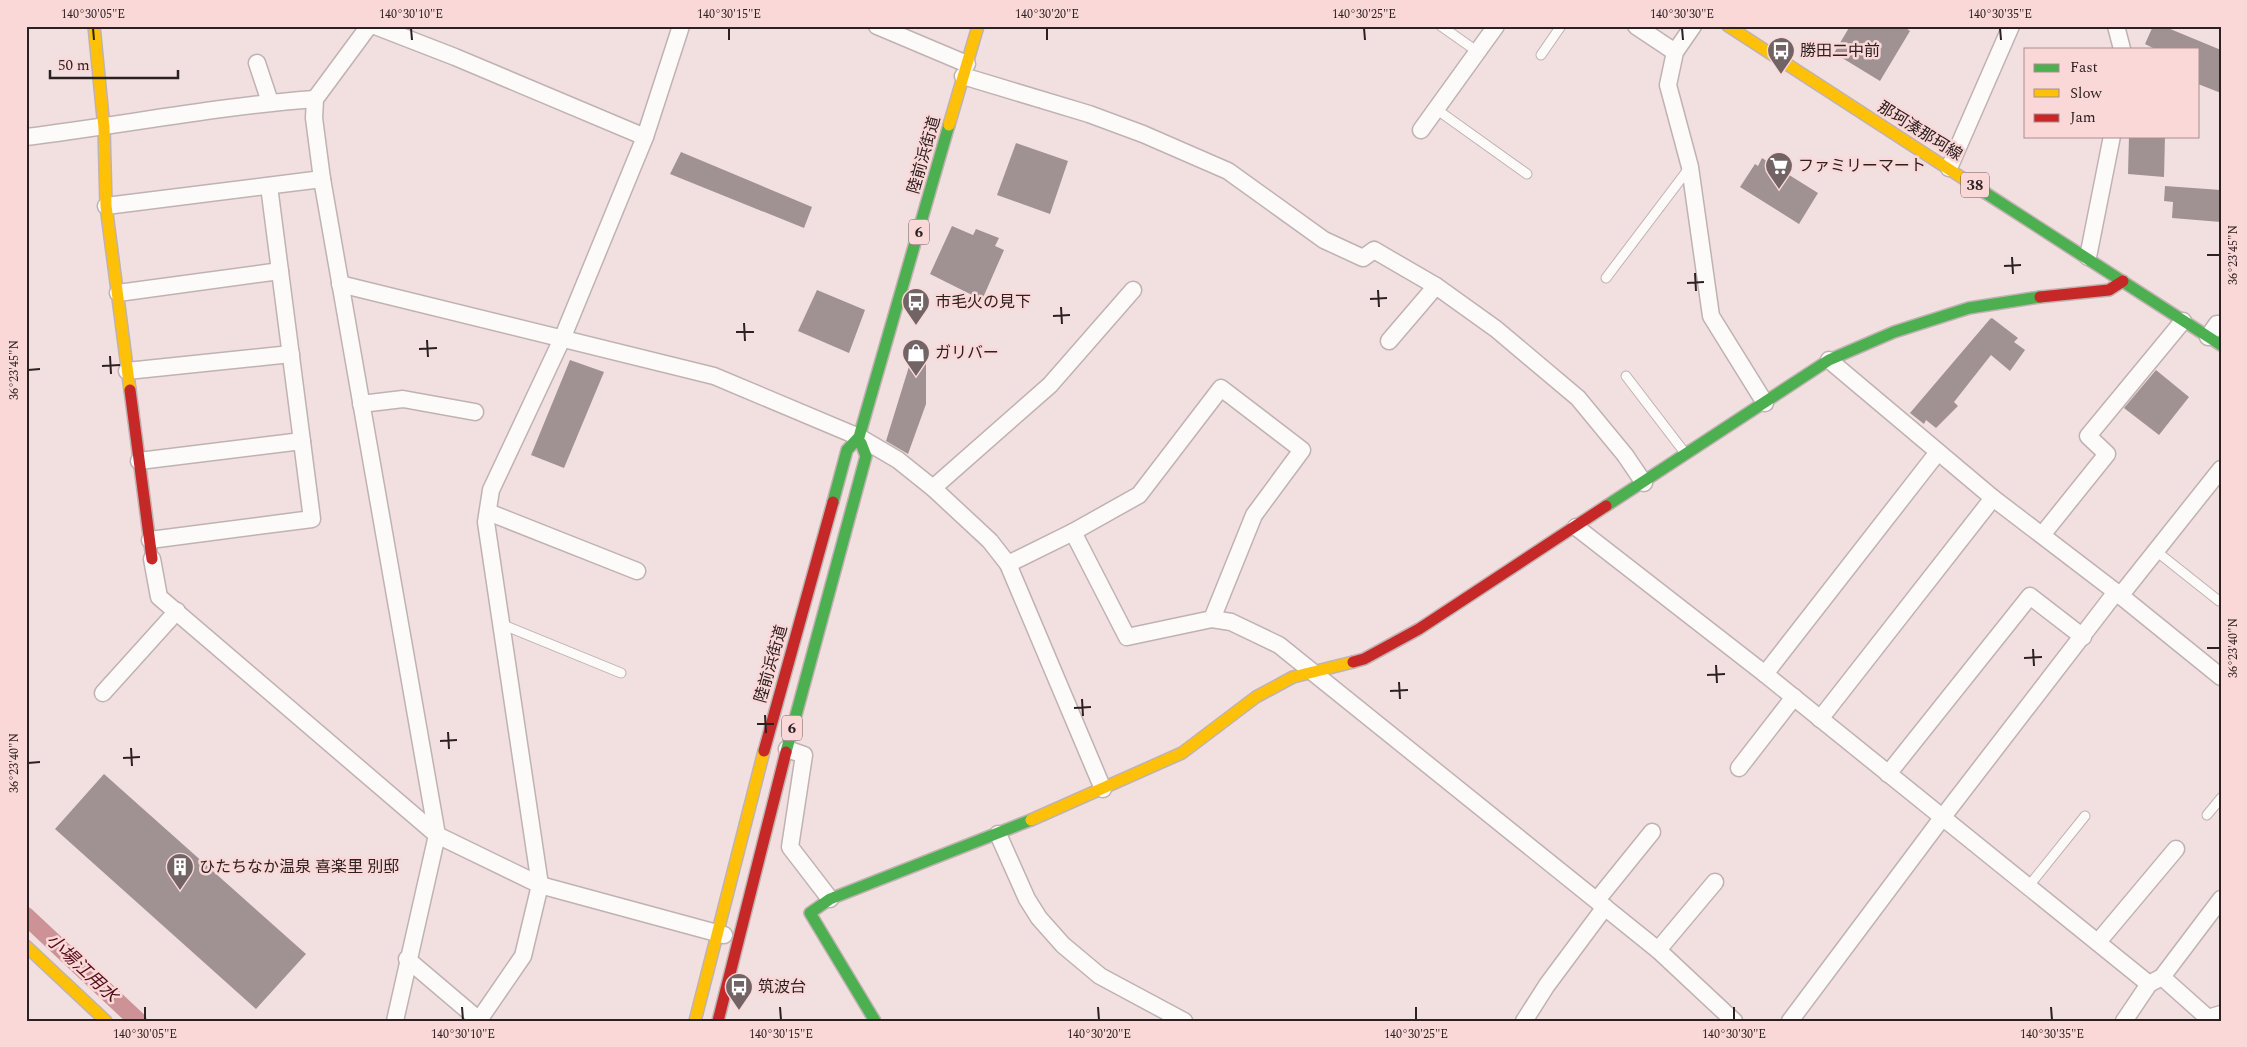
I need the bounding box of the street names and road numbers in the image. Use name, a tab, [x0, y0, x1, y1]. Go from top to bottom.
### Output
street label: 那珂湊那珂線	[1873, 95, 1967, 167]
street label: 陸前浜街道	[901, 113, 947, 197]
road number: 38	[1961, 172, 1989, 198]
road number: 6	[909, 220, 929, 244]
street label: 陸前浜街道	[748, 622, 794, 706]
road number: 6	[782, 716, 802, 740]

